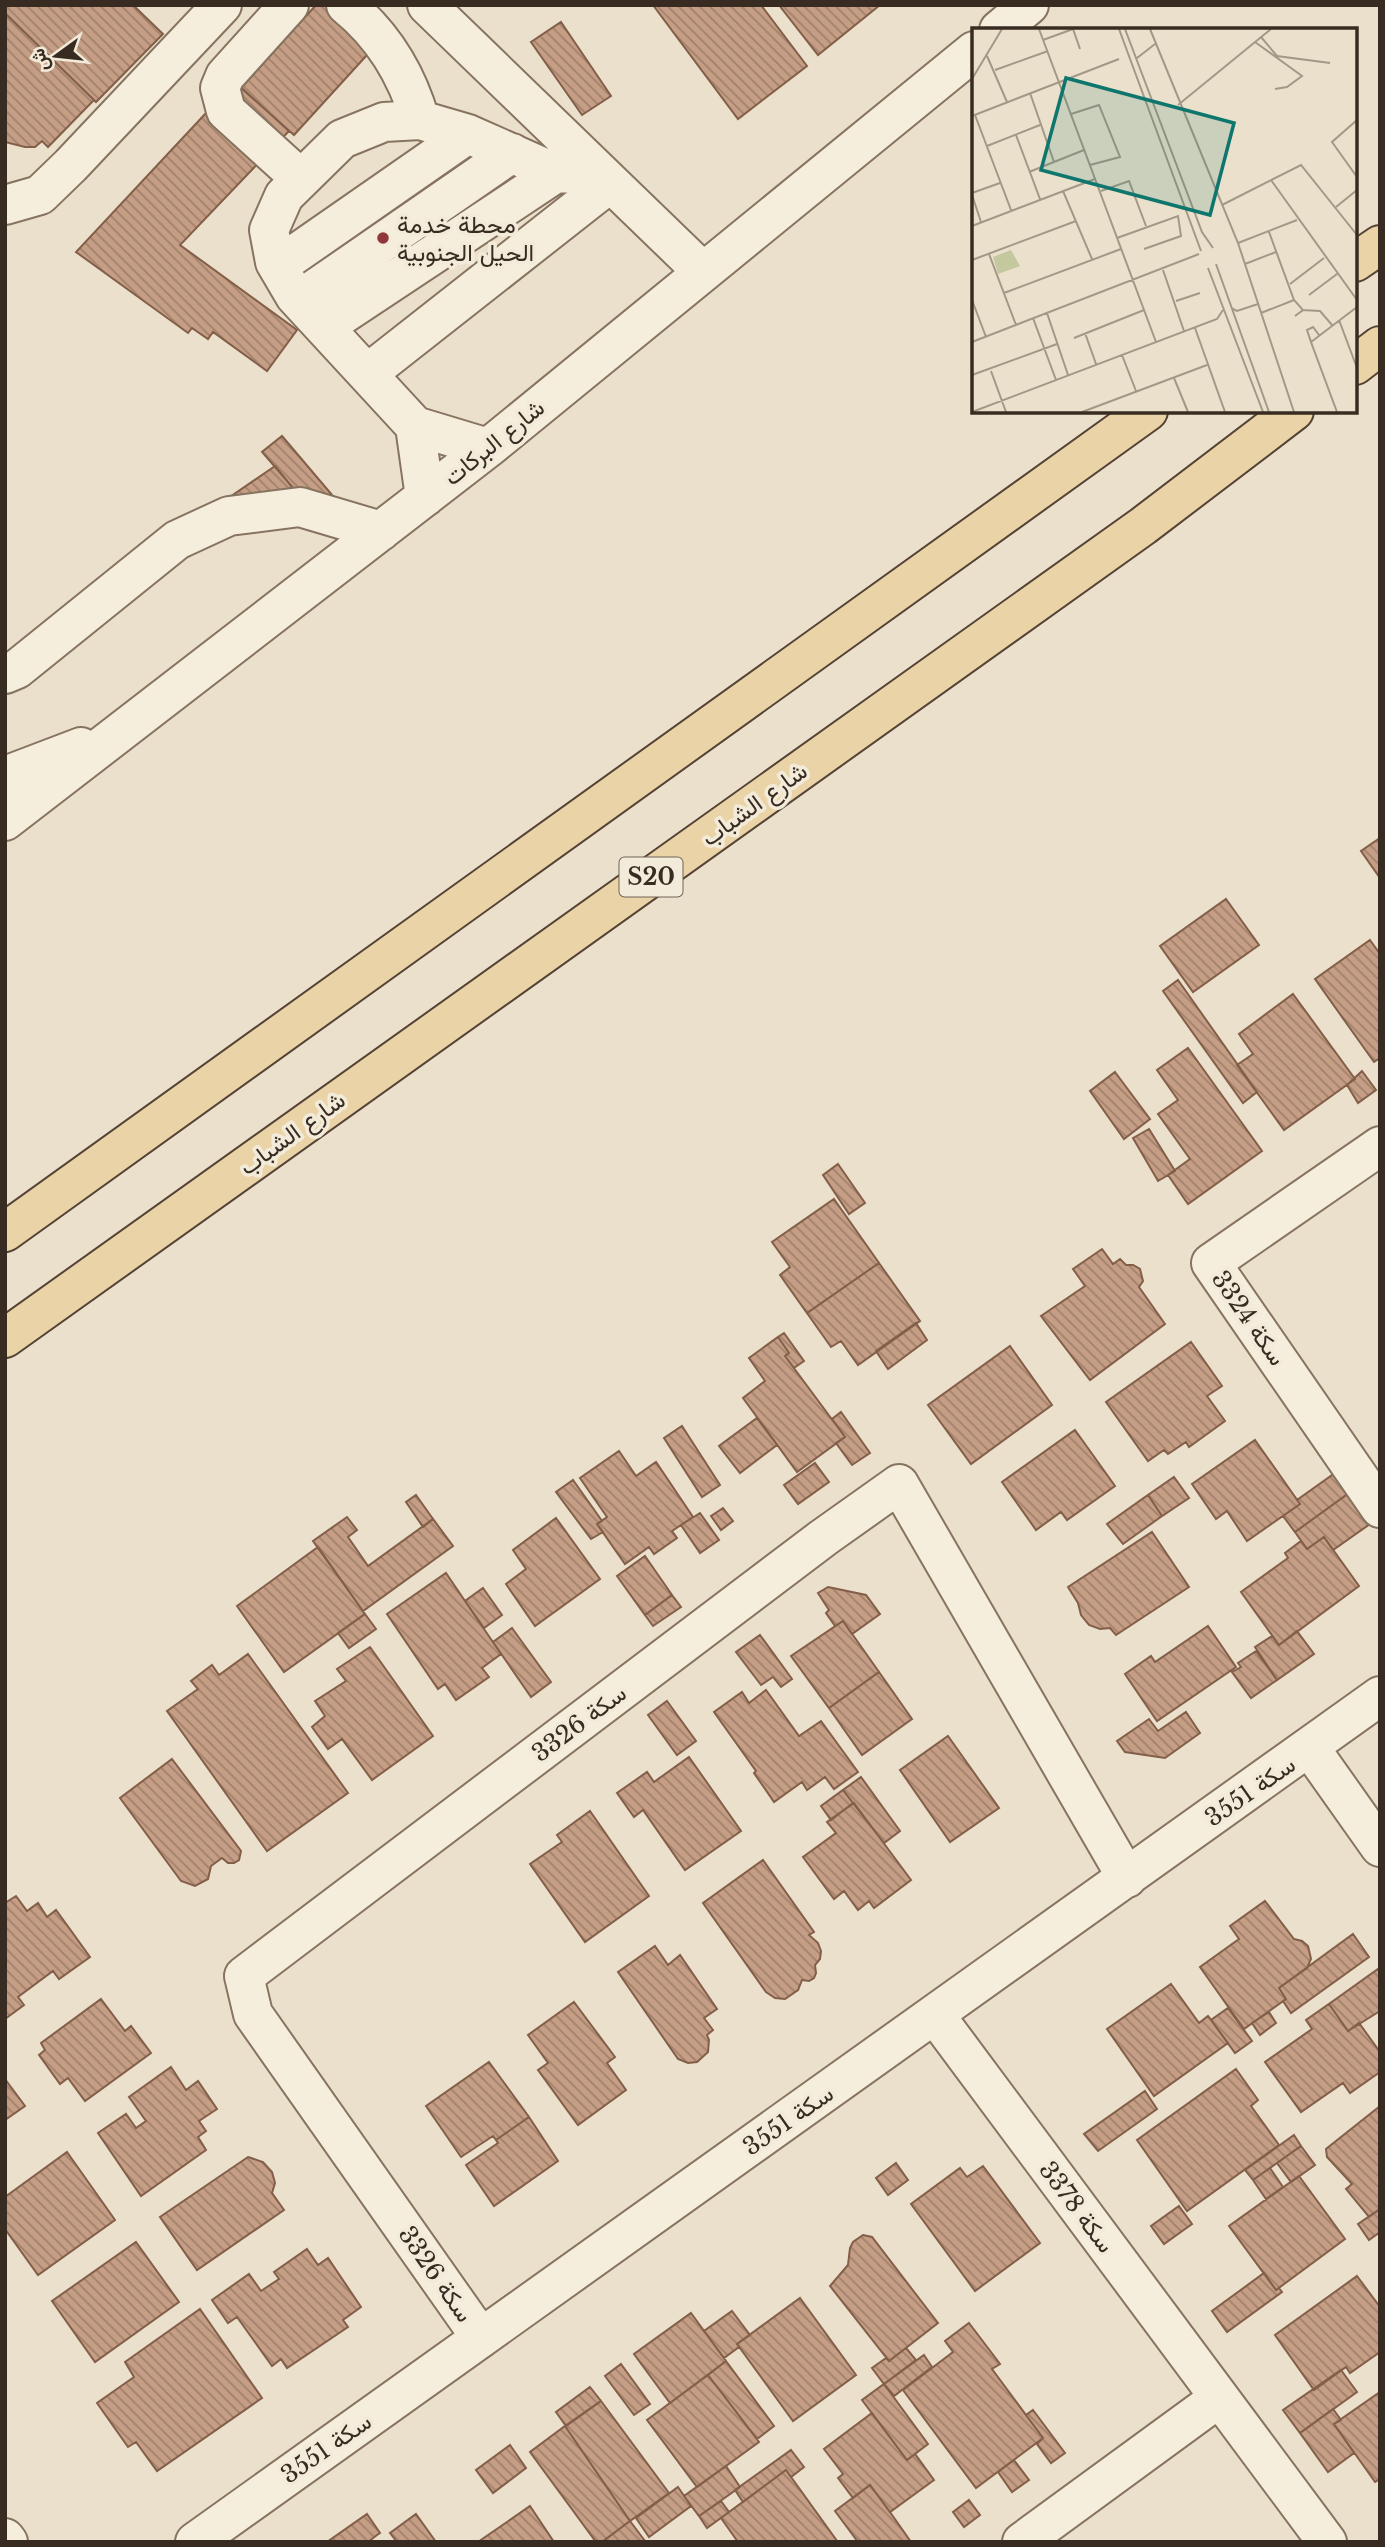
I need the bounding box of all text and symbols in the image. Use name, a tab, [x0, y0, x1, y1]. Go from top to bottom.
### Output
north arrow	[21, 21, 91, 91]
inset map	[972, 28, 1357, 413]
text: ش	[26, 46, 54, 74]
place label: محطة خدمة الحيل الجنوبية	[397, 210, 534, 268]
marker: محطة خدمة الحيل الجنوبية	[375, 230, 391, 246]
street label: شارع البركات	[438, 393, 551, 493]
street label: شارع الشباب	[696, 756, 814, 854]
road number: S20	[620, 858, 682, 897]
street label: شارع الشباب	[234, 1085, 352, 1183]
street label: سكة 3324	[1206, 1265, 1292, 1371]
street label: سكة 3326	[526, 1678, 632, 1768]
street label: سكة 3551	[1199, 1749, 1301, 1833]
street label: سكة 3551	[737, 2078, 839, 2162]
street label: سكة 3378	[1033, 2156, 1121, 2258]
street label: سكة 3326	[392, 2220, 480, 2328]
street label: سكة 3551	[275, 2406, 377, 2490]

